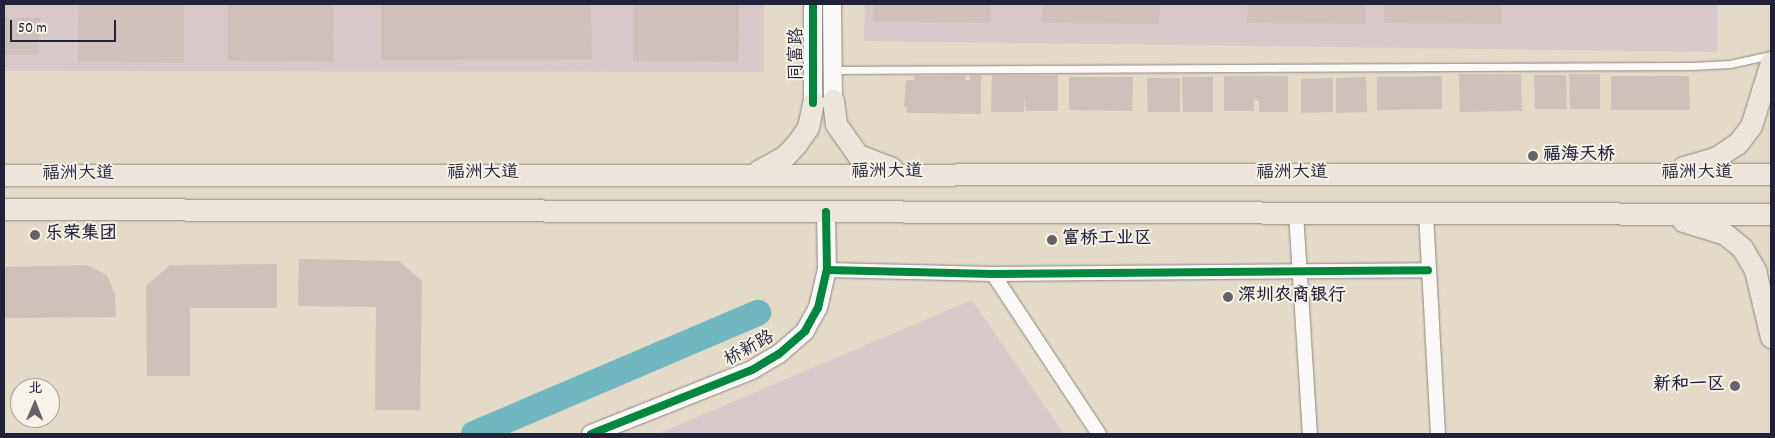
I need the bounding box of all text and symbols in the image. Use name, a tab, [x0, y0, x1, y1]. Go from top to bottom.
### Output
scale bar	[12, 10, 119, 42]
text: 50 m	[18, 18, 47, 40]
street label: 同富路	[787, 27, 809, 81]
place label: 福海天桥	[1543, 145, 1615, 167]
marker: 福海天桥	[1527, 150, 1539, 162]
street label: 福洲大道	[851, 162, 923, 184]
street label: 福洲大道	[447, 163, 519, 185]
street label: 福洲大道	[1256, 163, 1328, 185]
street label: 福洲大道	[1661, 163, 1733, 185]
street label: 福洲大道	[42, 164, 114, 186]
place label: 乐荣集团	[45, 224, 117, 246]
marker: 乐荣集团	[29, 229, 41, 241]
place label: 富桥工业区	[1062, 229, 1152, 251]
marker: 富桥工业区	[1046, 234, 1058, 246]
place label: 深圳农商银行	[1238, 286, 1346, 308]
marker: 深圳农商银行	[1222, 291, 1234, 303]
street label: 桥新路	[721, 327, 779, 373]
place label: 新和一区	[1653, 375, 1725, 397]
north arrow	[10, 378, 60, 428]
text: 北	[28, 379, 42, 399]
marker: 新和一区	[1729, 380, 1741, 392]

